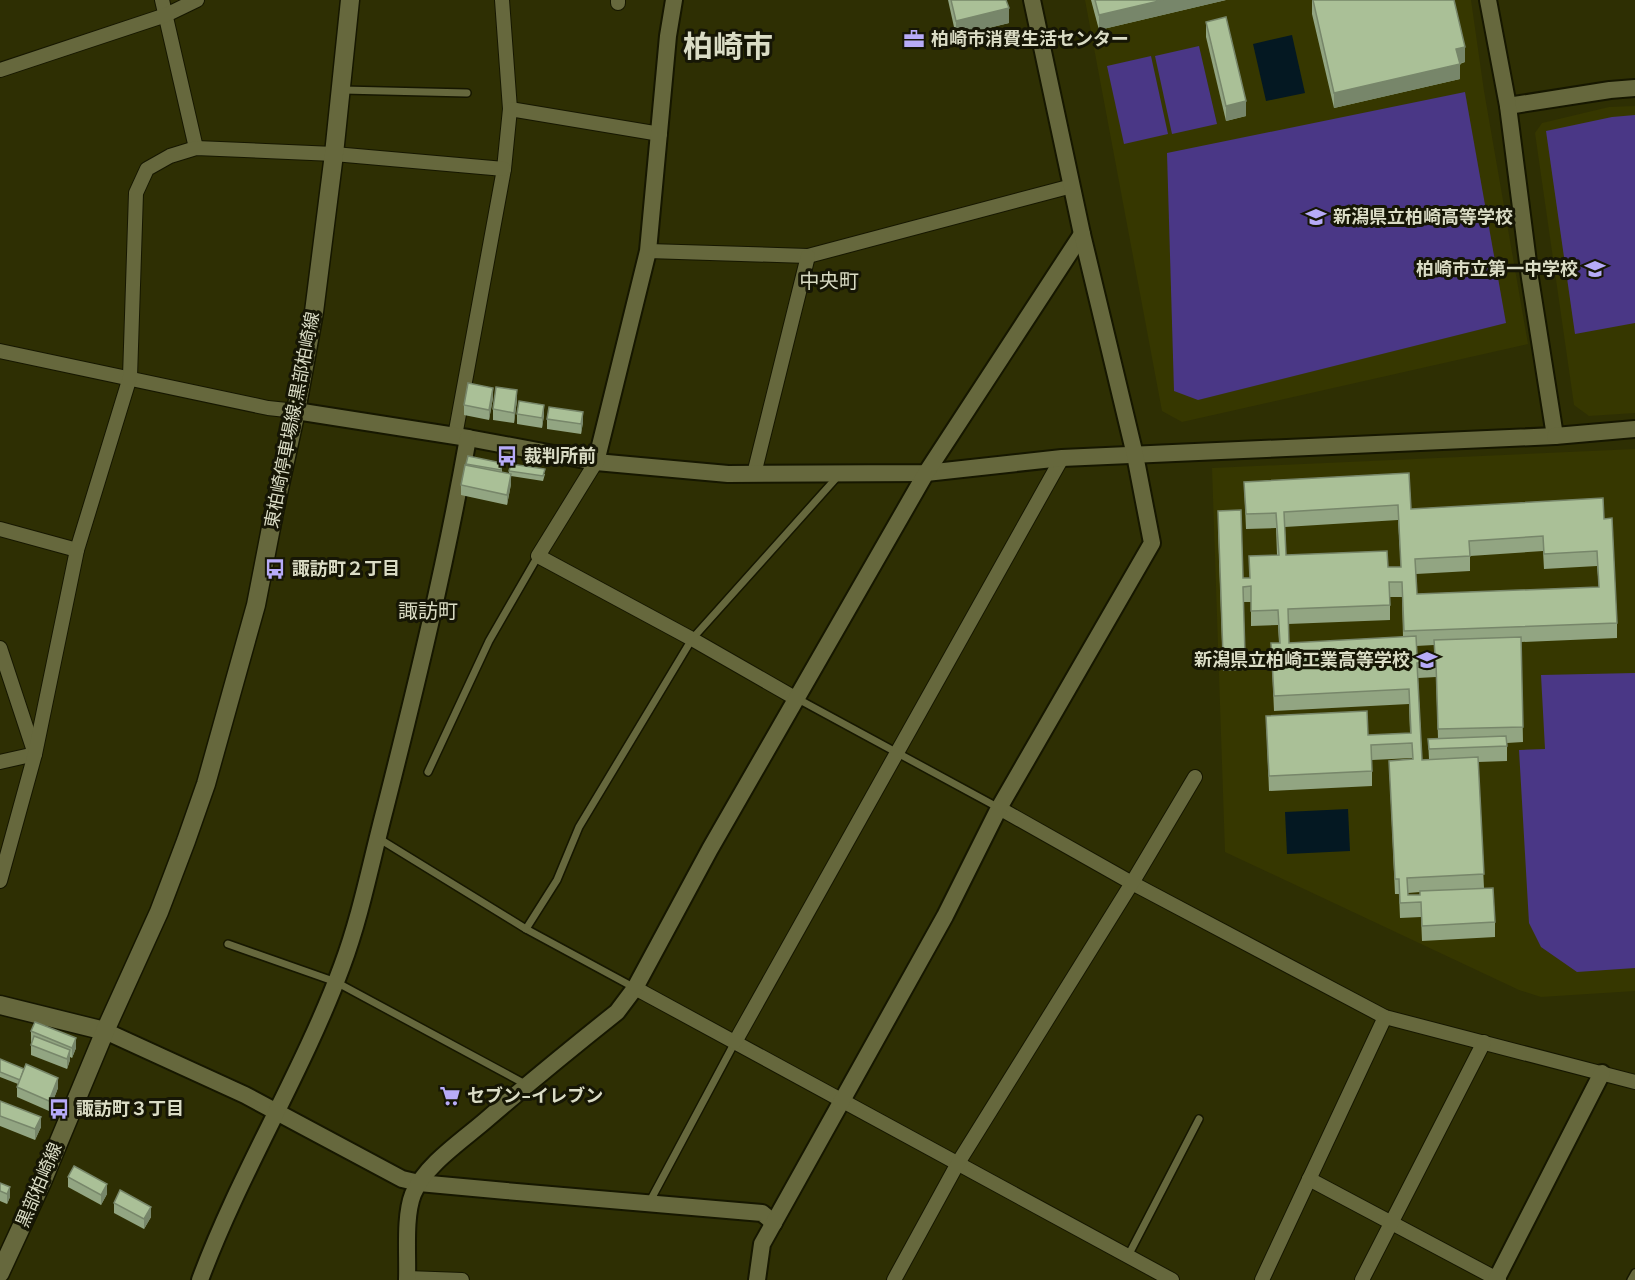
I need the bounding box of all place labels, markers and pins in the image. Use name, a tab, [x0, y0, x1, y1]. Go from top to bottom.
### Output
office icon: 柏崎市消費生活センター	[902, 27, 926, 51]
place label: 柏崎市消費生活センター	[931, 27, 1129, 51]
school or university icon: 新潟県立柏崎高等学校	[1304, 205, 1328, 229]
place label: 新潟県立柏崎高等学校	[1333, 205, 1513, 229]
place label: 柏崎市立第一中学校	[1416, 257, 1578, 281]
school or university icon: 柏崎市立第一中学校	[1583, 257, 1607, 281]
bus stop icon: 裁判所前	[495, 444, 519, 468]
place label: 裁判所前	[524, 444, 596, 468]
bus stop icon: 諏訪町２丁目	[263, 557, 287, 581]
place label: 諏訪町２丁目	[292, 557, 400, 581]
place label: 新潟県立柏崎工業高等学校	[1194, 648, 1410, 672]
school or university icon: 新潟県立柏崎工業高等学校	[1415, 648, 1439, 672]
supermarket icon: セブン-イレブン	[438, 1084, 462, 1108]
place label: セブン-イレブン	[467, 1084, 603, 1108]
bus stop icon: 諏訪町３丁目	[47, 1097, 71, 1121]
place label: 諏訪町３丁目	[76, 1097, 184, 1121]

